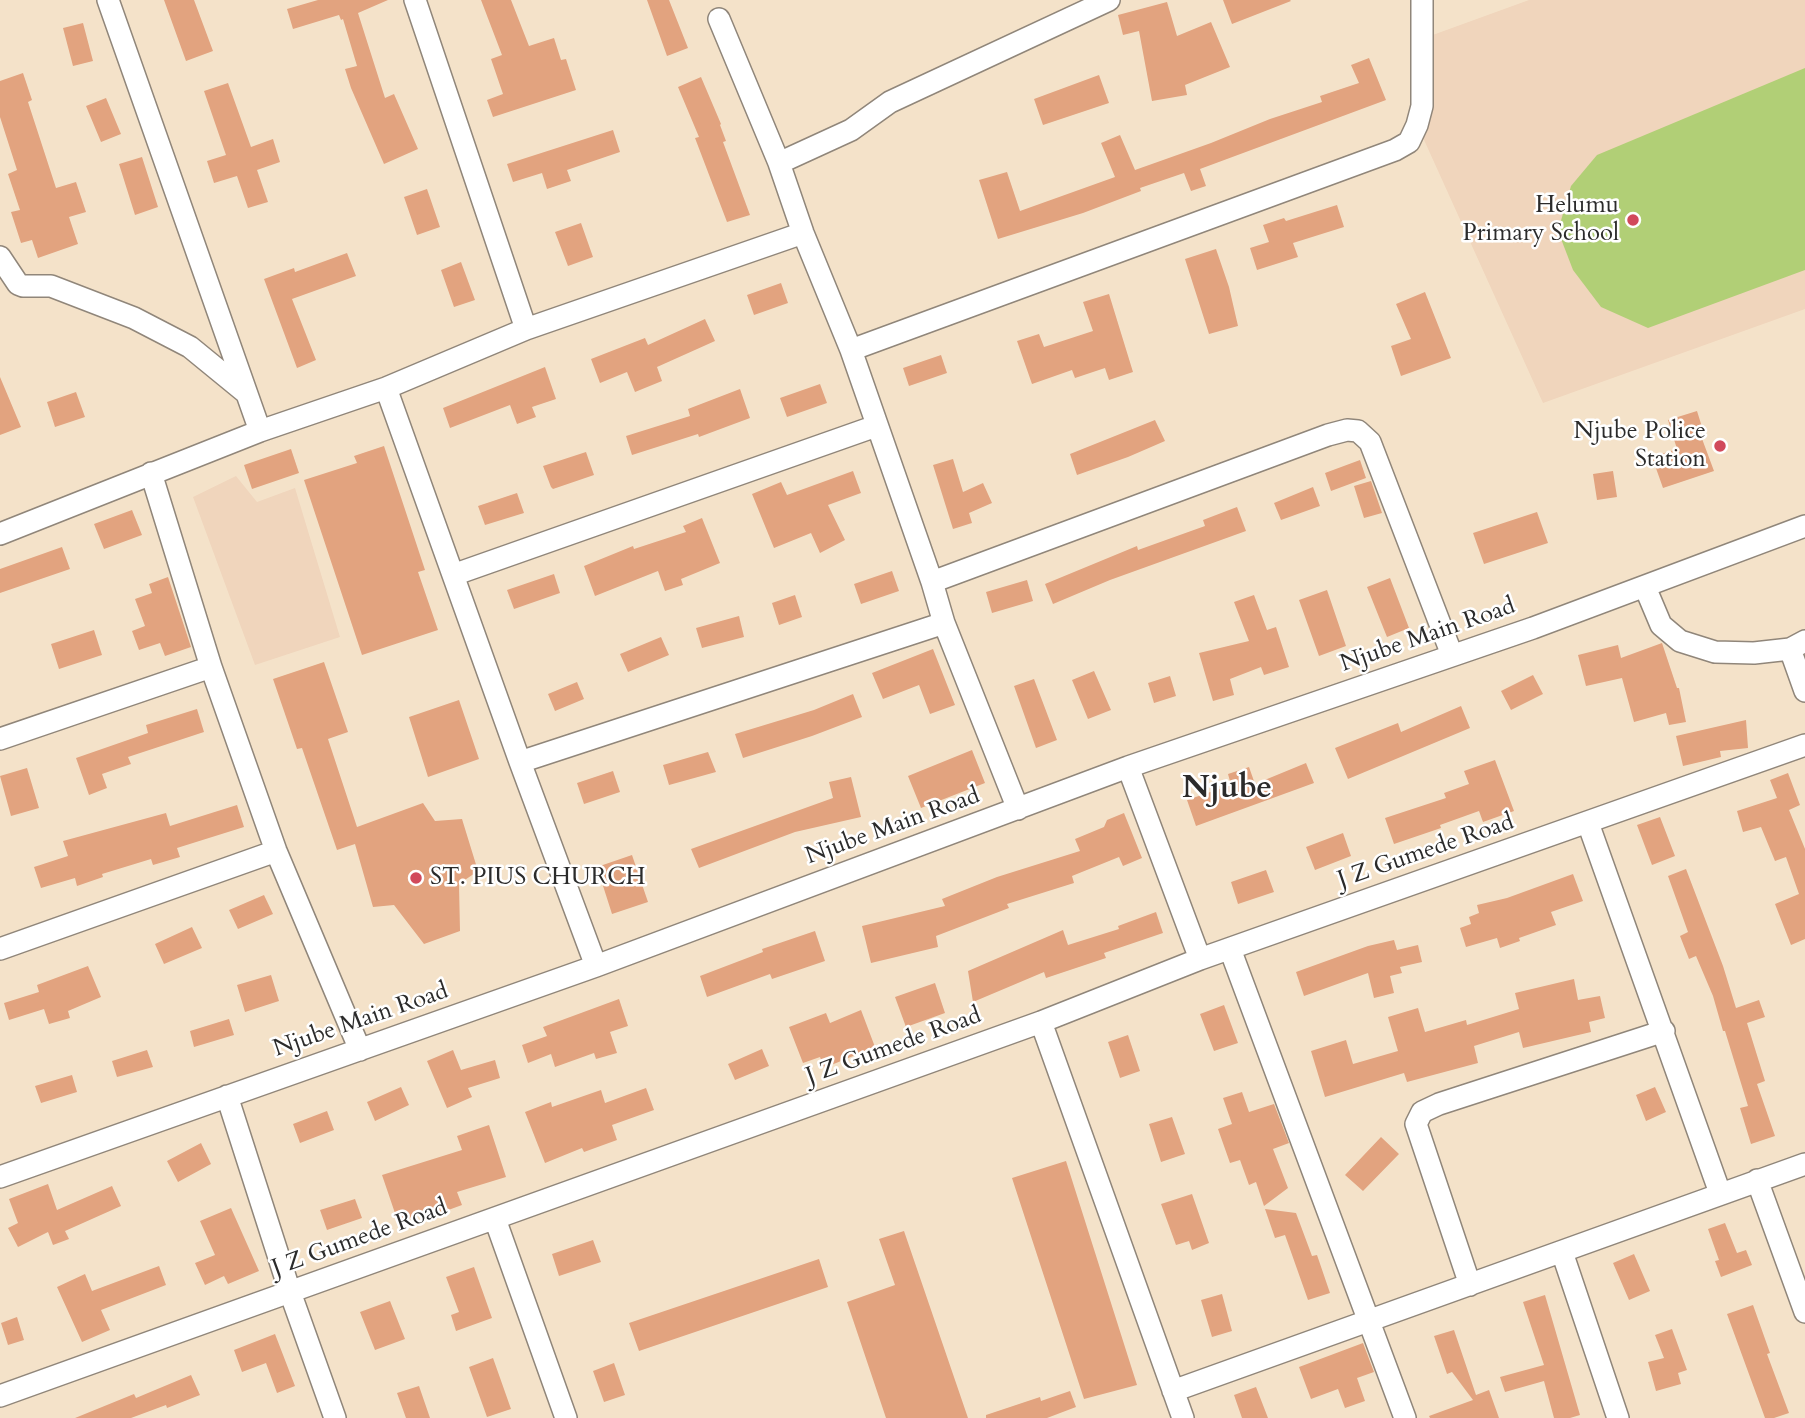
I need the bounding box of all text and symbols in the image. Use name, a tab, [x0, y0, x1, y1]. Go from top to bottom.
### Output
place label: Helumu Primary School	[1463, 192, 1619, 248]
marker: Helumu Primary School	[1625, 212, 1641, 228]
place label: Njube Police Station	[1574, 418, 1706, 474]
marker: Njube Police Station	[1712, 438, 1728, 454]
street label: Njube Main Road	[1337, 593, 1519, 679]
district label: Njube	[1182, 771, 1272, 809]
street label: Njube Main Road	[802, 782, 984, 872]
street label: J Z Gumede Road	[1334, 808, 1518, 896]
place label: ST. PIUS CHURCH	[430, 864, 646, 892]
marker: ST. PIUS CHURCH	[408, 870, 424, 886]
street label: Njube Main Road	[270, 978, 452, 1064]
street label: J Z Gumede Road	[802, 1002, 986, 1092]
street label: J Z Gumede Road	[268, 1194, 452, 1284]

